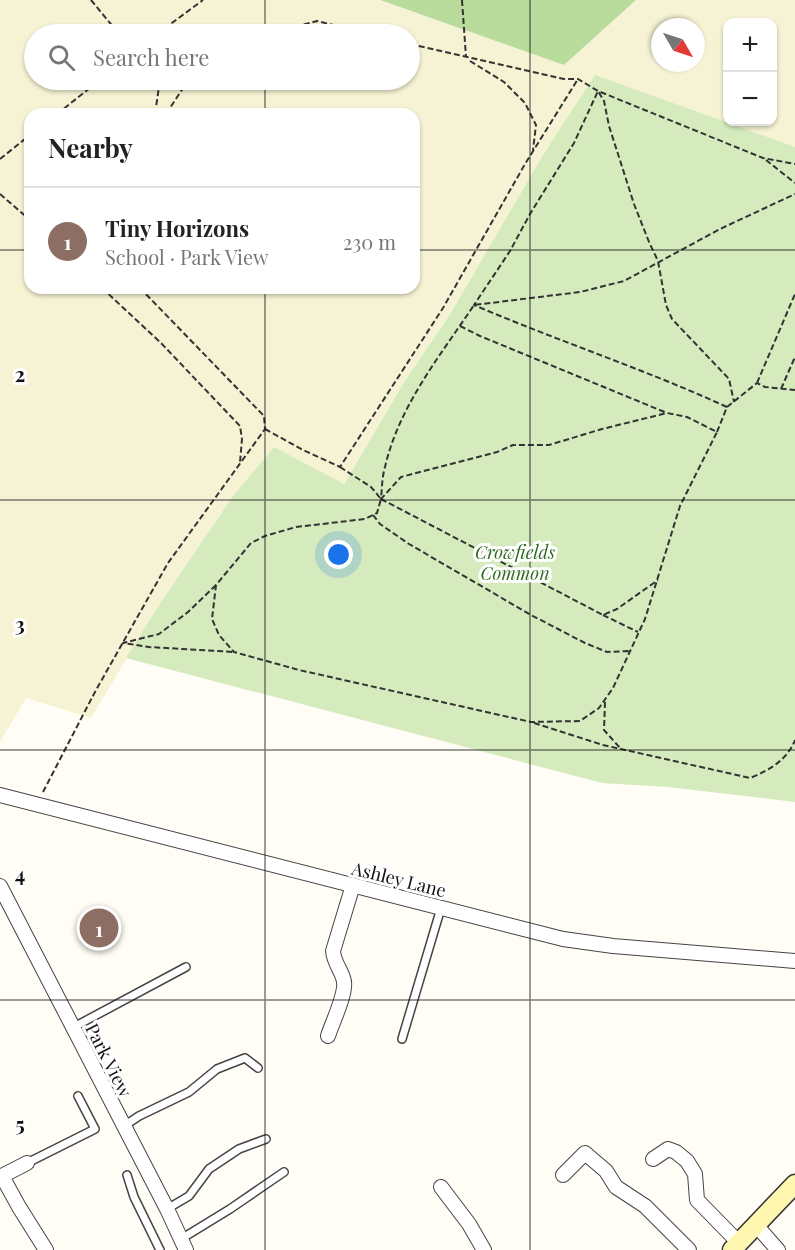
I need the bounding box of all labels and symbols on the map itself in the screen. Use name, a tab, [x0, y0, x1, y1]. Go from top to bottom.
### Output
north arrow	[651, 18, 705, 72]
text: 2	[15, 360, 25, 387]
your location	[324, 540, 353, 569]
park label: Crowfields Common	[475, 540, 555, 585]
text: 3	[15, 610, 25, 637]
street label: Ashley Lane	[348, 855, 449, 902]
text: 4	[15, 860, 25, 887]
pin: 1	[80, 906, 118, 950]
street label: Park View	[80, 1019, 138, 1101]
text: 5	[15, 1110, 25, 1137]

